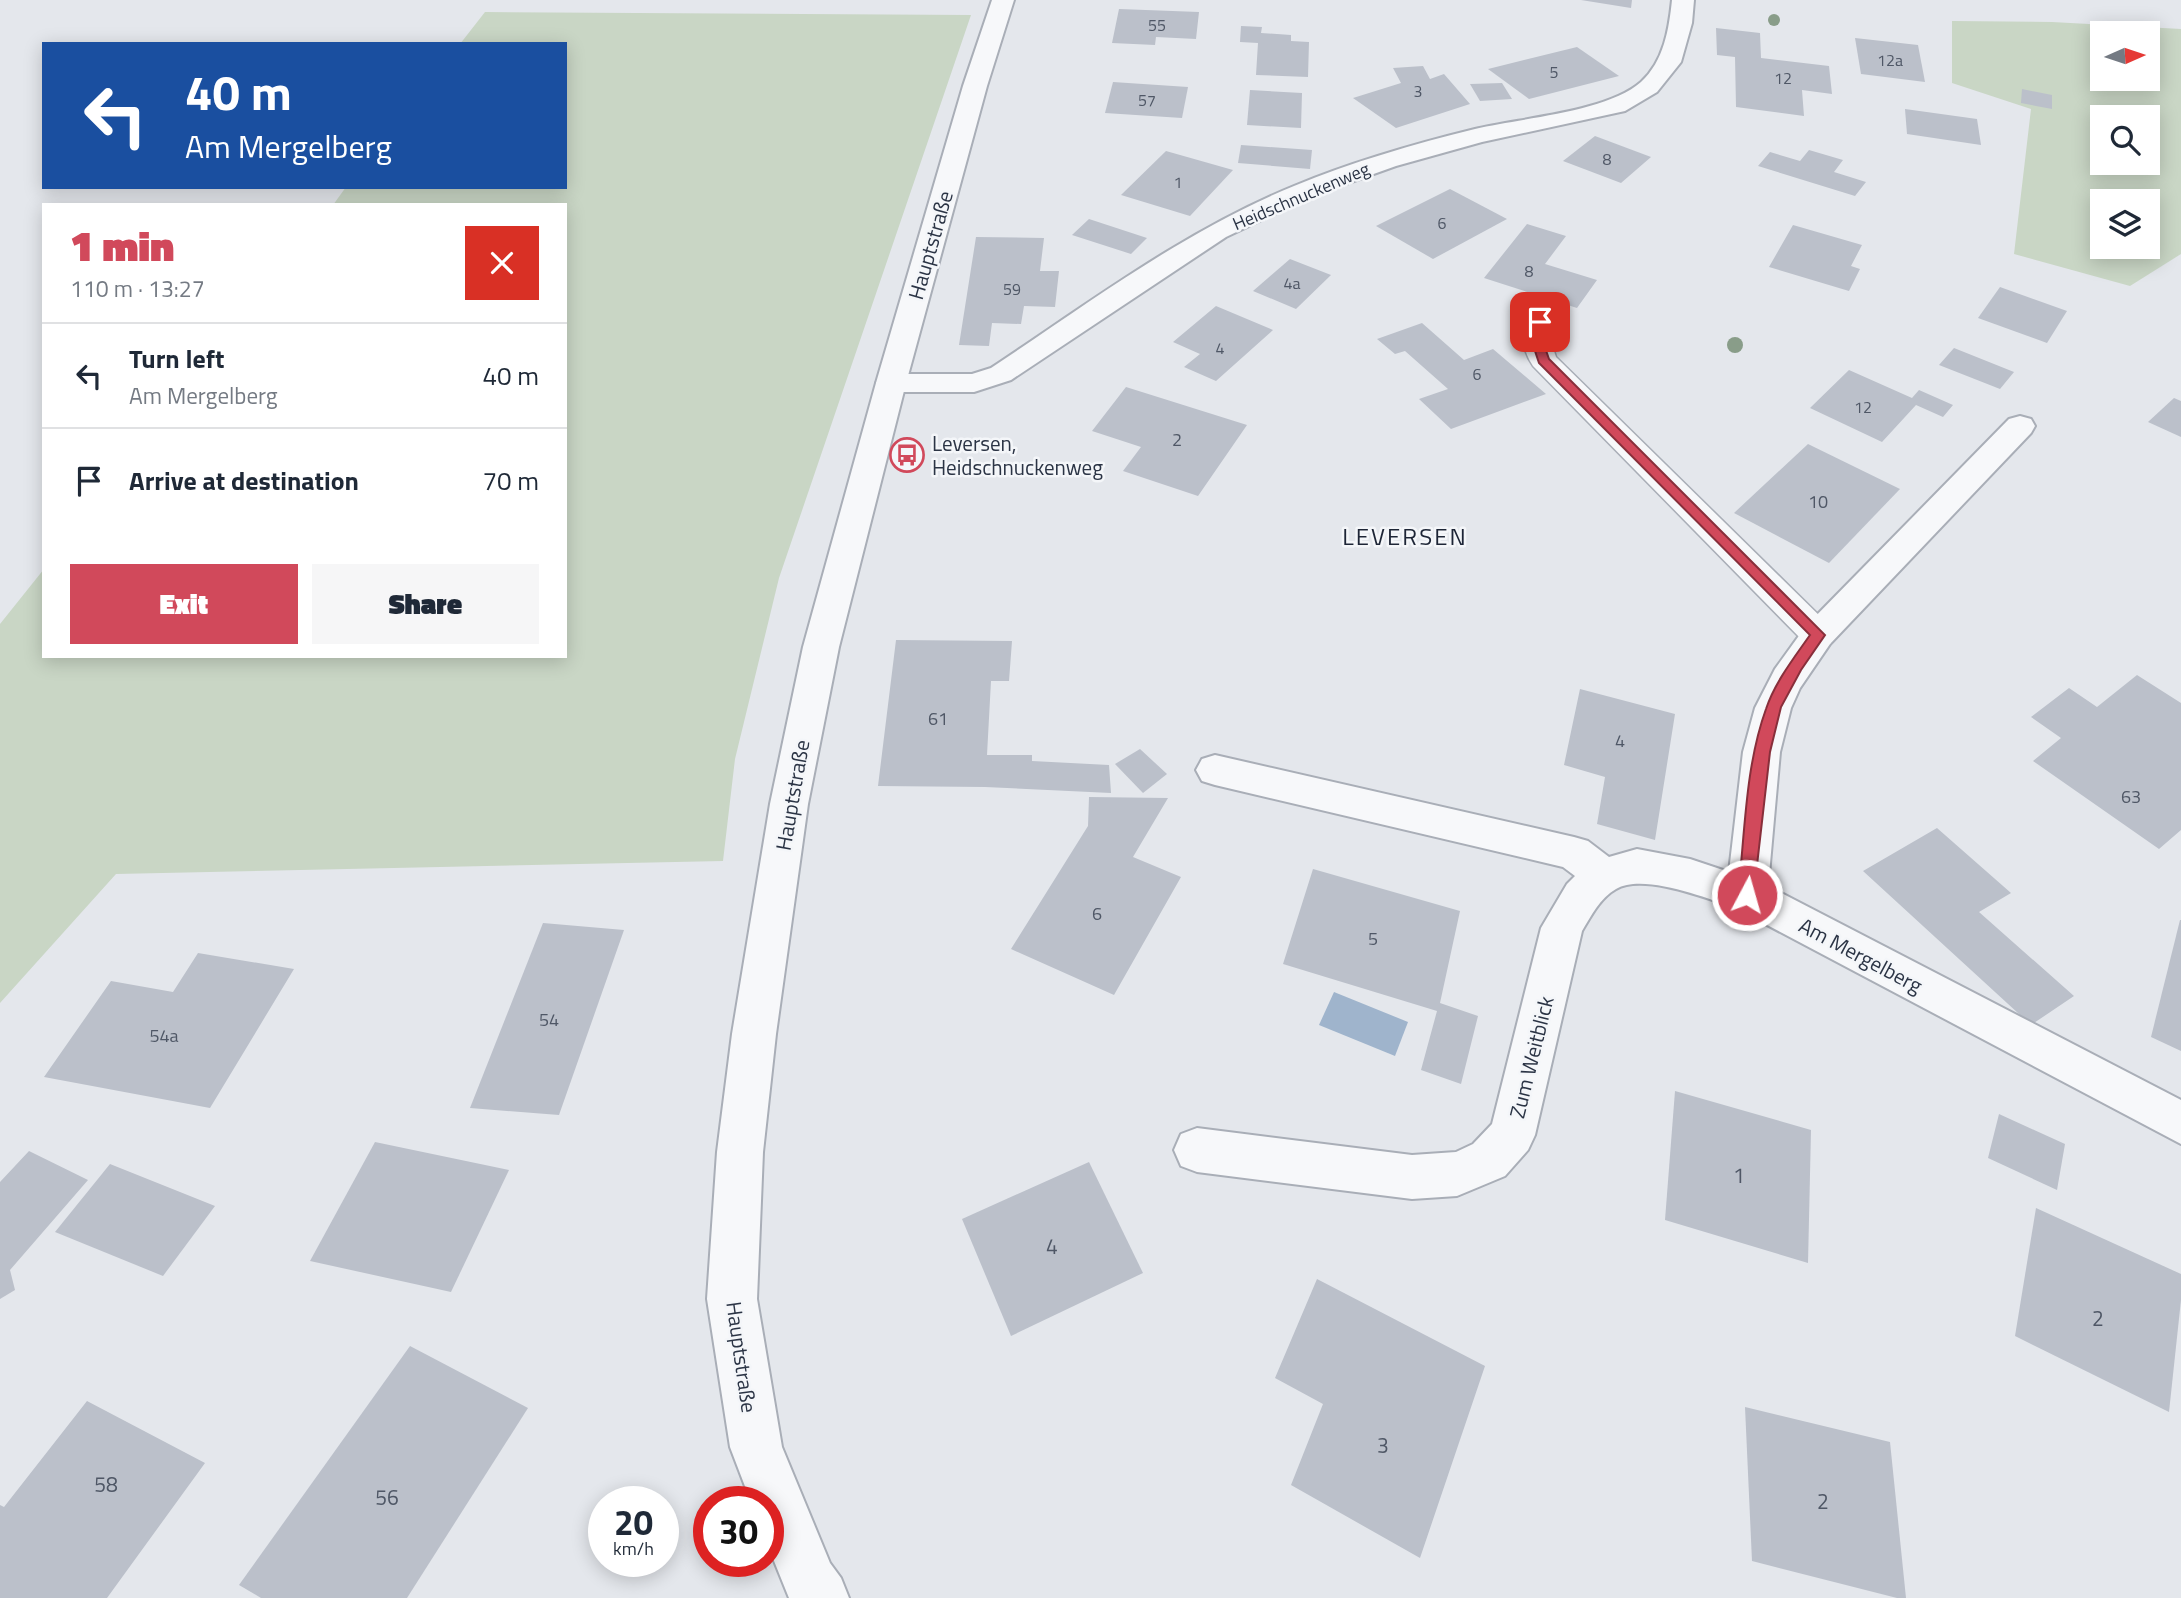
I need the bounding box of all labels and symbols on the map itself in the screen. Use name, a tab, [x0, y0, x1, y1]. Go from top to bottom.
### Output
house number: 55	[1148, 13, 1166, 37]
north arrow	[2090, 21, 2160, 91]
house number: 12a	[1877, 48, 1903, 72]
house number: 5	[1550, 60, 1559, 84]
house number: 12	[1774, 66, 1792, 90]
house number: 3	[1414, 79, 1422, 103]
house number: 57	[1138, 88, 1156, 112]
house number: 8	[1603, 147, 1612, 171]
street label: Heidschnuckenweg	[1228, 155, 1374, 237]
house number: 1	[1174, 170, 1182, 194]
street label: Hauptstraße	[899, 187, 961, 303]
house number: 6	[1438, 211, 1447, 235]
house number: 8	[1525, 259, 1534, 283]
house number: 4a	[1284, 271, 1300, 295]
house number: 59	[1003, 277, 1021, 301]
pin	[1510, 292, 1570, 352]
house number: 4	[1216, 336, 1225, 360]
house number: 6	[1473, 362, 1482, 386]
house number: 12	[1854, 395, 1872, 419]
house number: 2	[1172, 426, 1182, 453]
place label: Leversen, Heidschnuckenweg	[932, 427, 1103, 483]
bus stop icon: Leversen, Heidschnuckenweg	[888, 436, 926, 474]
house number: 10	[1808, 488, 1828, 515]
district label: LEVERSEN	[1342, 518, 1468, 554]
house number: 61	[928, 705, 948, 732]
house number: 4	[1615, 727, 1625, 754]
street label: Hauptstraße	[767, 737, 817, 853]
house number: 63	[2121, 783, 2141, 810]
position arrow	[1710, 858, 1784, 932]
house number: 6	[1092, 900, 1102, 927]
street label: Am Mergelberg	[1794, 909, 1929, 1001]
house number: 5	[1368, 925, 1378, 952]
street label: Zum Weitblick	[1500, 993, 1562, 1121]
house number: 54	[539, 1006, 559, 1033]
house number: 54a	[149, 1022, 179, 1049]
house number: 1	[1733, 1159, 1745, 1191]
house number: 4	[1046, 1230, 1058, 1262]
street label: Hauptstraße	[718, 1299, 766, 1415]
house number: 2	[2092, 1302, 2104, 1334]
house number: 3	[1377, 1429, 1389, 1461]
house number: 58	[94, 1468, 118, 1500]
house number: 56	[375, 1481, 399, 1513]
house number: 2	[1817, 1485, 1829, 1517]
speed limit sign: 30	[693, 1486, 784, 1577]

